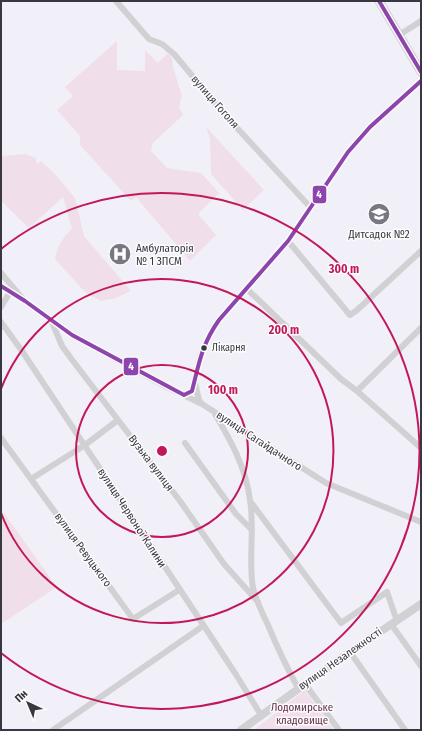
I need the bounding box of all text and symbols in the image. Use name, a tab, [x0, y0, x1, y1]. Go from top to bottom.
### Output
street label: вулиця Гоголя	[188, 73, 242, 131]
line badge: 4	[312, 185, 327, 204]
text: 4	[316, 188, 322, 201]
school or university icon: Дитсадок №2	[366, 201, 392, 227]
place label: Дитсадок №2	[347, 228, 410, 241]
hospital icon: Амбулаторія № 1 ЗПСМ	[107, 241, 133, 267]
place label: Амбулаторія № 1 ЗПСМ	[136, 242, 194, 268]
text: 300 m	[328, 262, 359, 276]
text: 200 m	[268, 323, 299, 337]
place label: Лікарня	[212, 341, 245, 354]
marker: Лікарня	[199, 343, 209, 353]
line badge: 4	[123, 357, 139, 376]
text: 4	[128, 360, 134, 373]
text: 100 m	[208, 383, 238, 397]
street label: вулиця Сагайдачного	[214, 408, 304, 474]
street label: Вузька вулиця	[126, 432, 176, 494]
centre of rings	[155, 444, 169, 458]
street label: вулиця Червоної Калини	[95, 466, 169, 570]
street label: вулиця Ревуцького	[52, 510, 114, 590]
street label: вулиця Незалежності	[296, 625, 385, 693]
north arrow	[8, 683, 48, 723]
text: Пн	[12, 687, 31, 705]
park label: Лодомирське кладовище	[271, 701, 333, 727]

